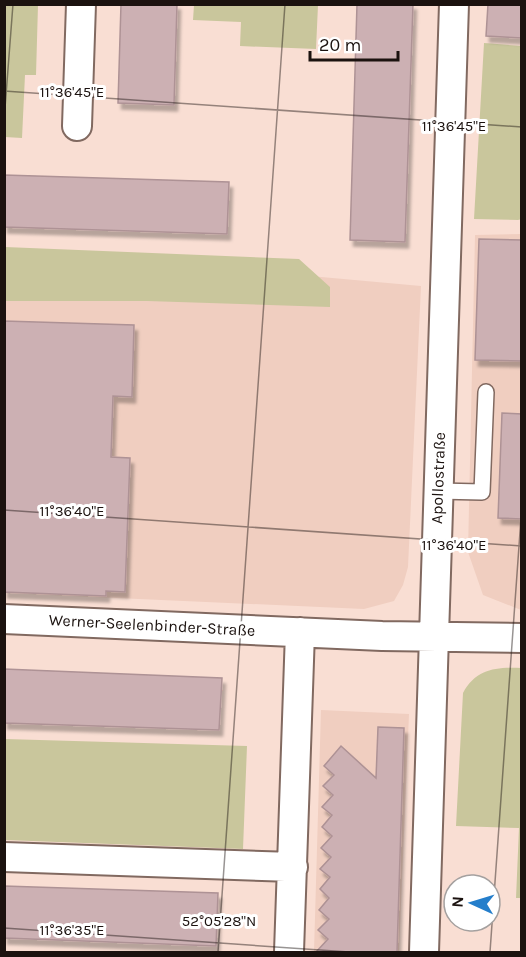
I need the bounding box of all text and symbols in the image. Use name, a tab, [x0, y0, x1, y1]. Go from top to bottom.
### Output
scale bar	[310, 24, 398, 62]
text: 20 m	[319, 34, 361, 56]
text: 11°36'45"E	[40, 83, 104, 101]
text: 11°36'45"E	[422, 117, 486, 135]
street label: Apollostraße	[427, 432, 449, 524]
text: 11°36'40"E	[40, 502, 104, 520]
text: 11°36'40"E	[422, 536, 486, 554]
street label: Werner-Seelenbinder-Straße	[48, 610, 256, 640]
north arrow	[442, 873, 502, 933]
text: N	[448, 896, 467, 908]
text: 52°05'28"N	[182, 912, 256, 930]
text: 11°36'35"E	[40, 921, 104, 939]

